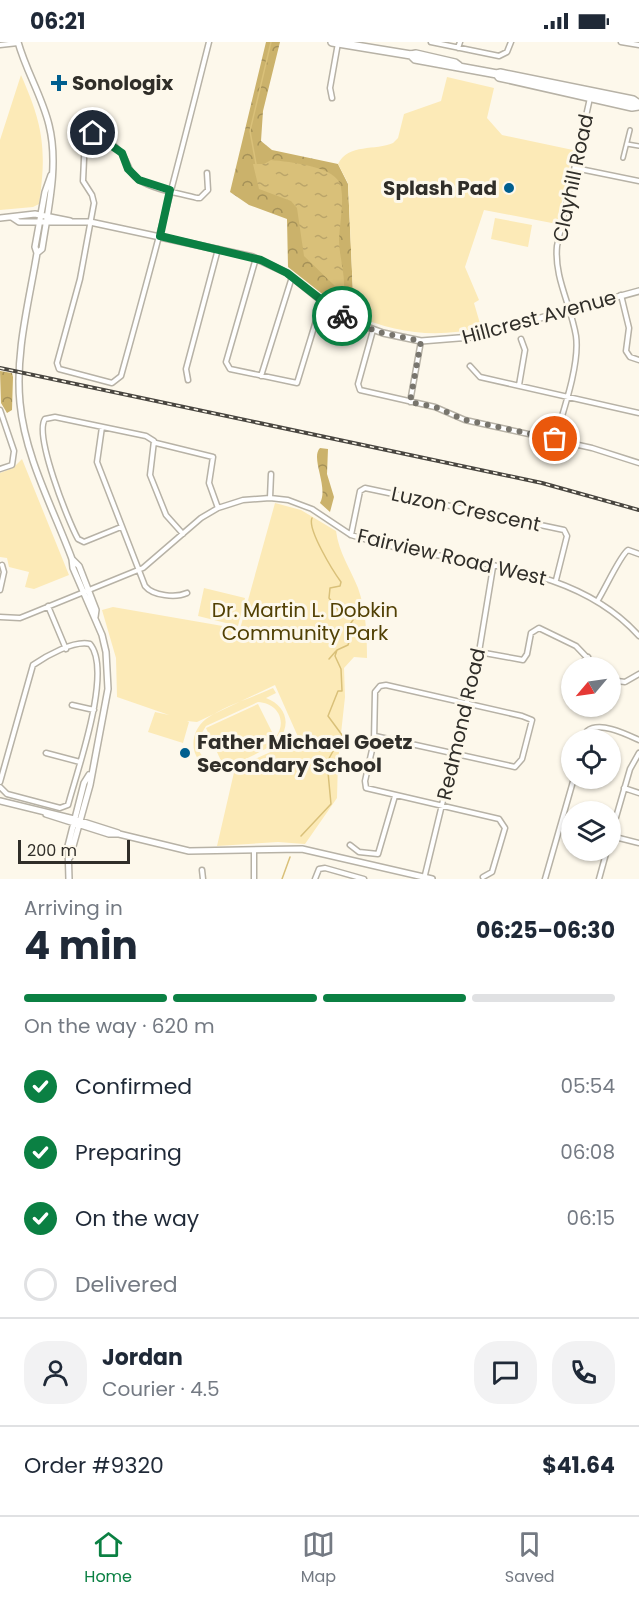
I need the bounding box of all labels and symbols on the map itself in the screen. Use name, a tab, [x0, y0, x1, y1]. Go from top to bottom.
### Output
place label: Sonologix	[72, 69, 173, 97]
marker: Sonologix	[50, 74, 68, 92]
pin	[67, 107, 118, 158]
street label: Clayhill Road	[546, 111, 600, 245]
place label: Splash Pad	[383, 174, 497, 202]
marker: Splash Pad	[502, 181, 516, 195]
street label: Hillcrest Avenue	[459, 283, 619, 351]
courier	[312, 286, 372, 346]
pin	[529, 413, 580, 464]
street label: Luzon Crescent	[389, 480, 543, 538]
street label: Fairview Road West	[355, 522, 549, 592]
park label: Dr. Martin L. Dobkin Community Park	[212, 596, 398, 647]
street label: Redmond Road	[430, 645, 492, 803]
north arrow	[561, 657, 621, 717]
place label: Father Michael Goetz Secondary School	[197, 728, 413, 779]
marker: Father Michael Goetz Secondary School	[178, 746, 192, 760]
scale bar	[18, 837, 130, 864]

